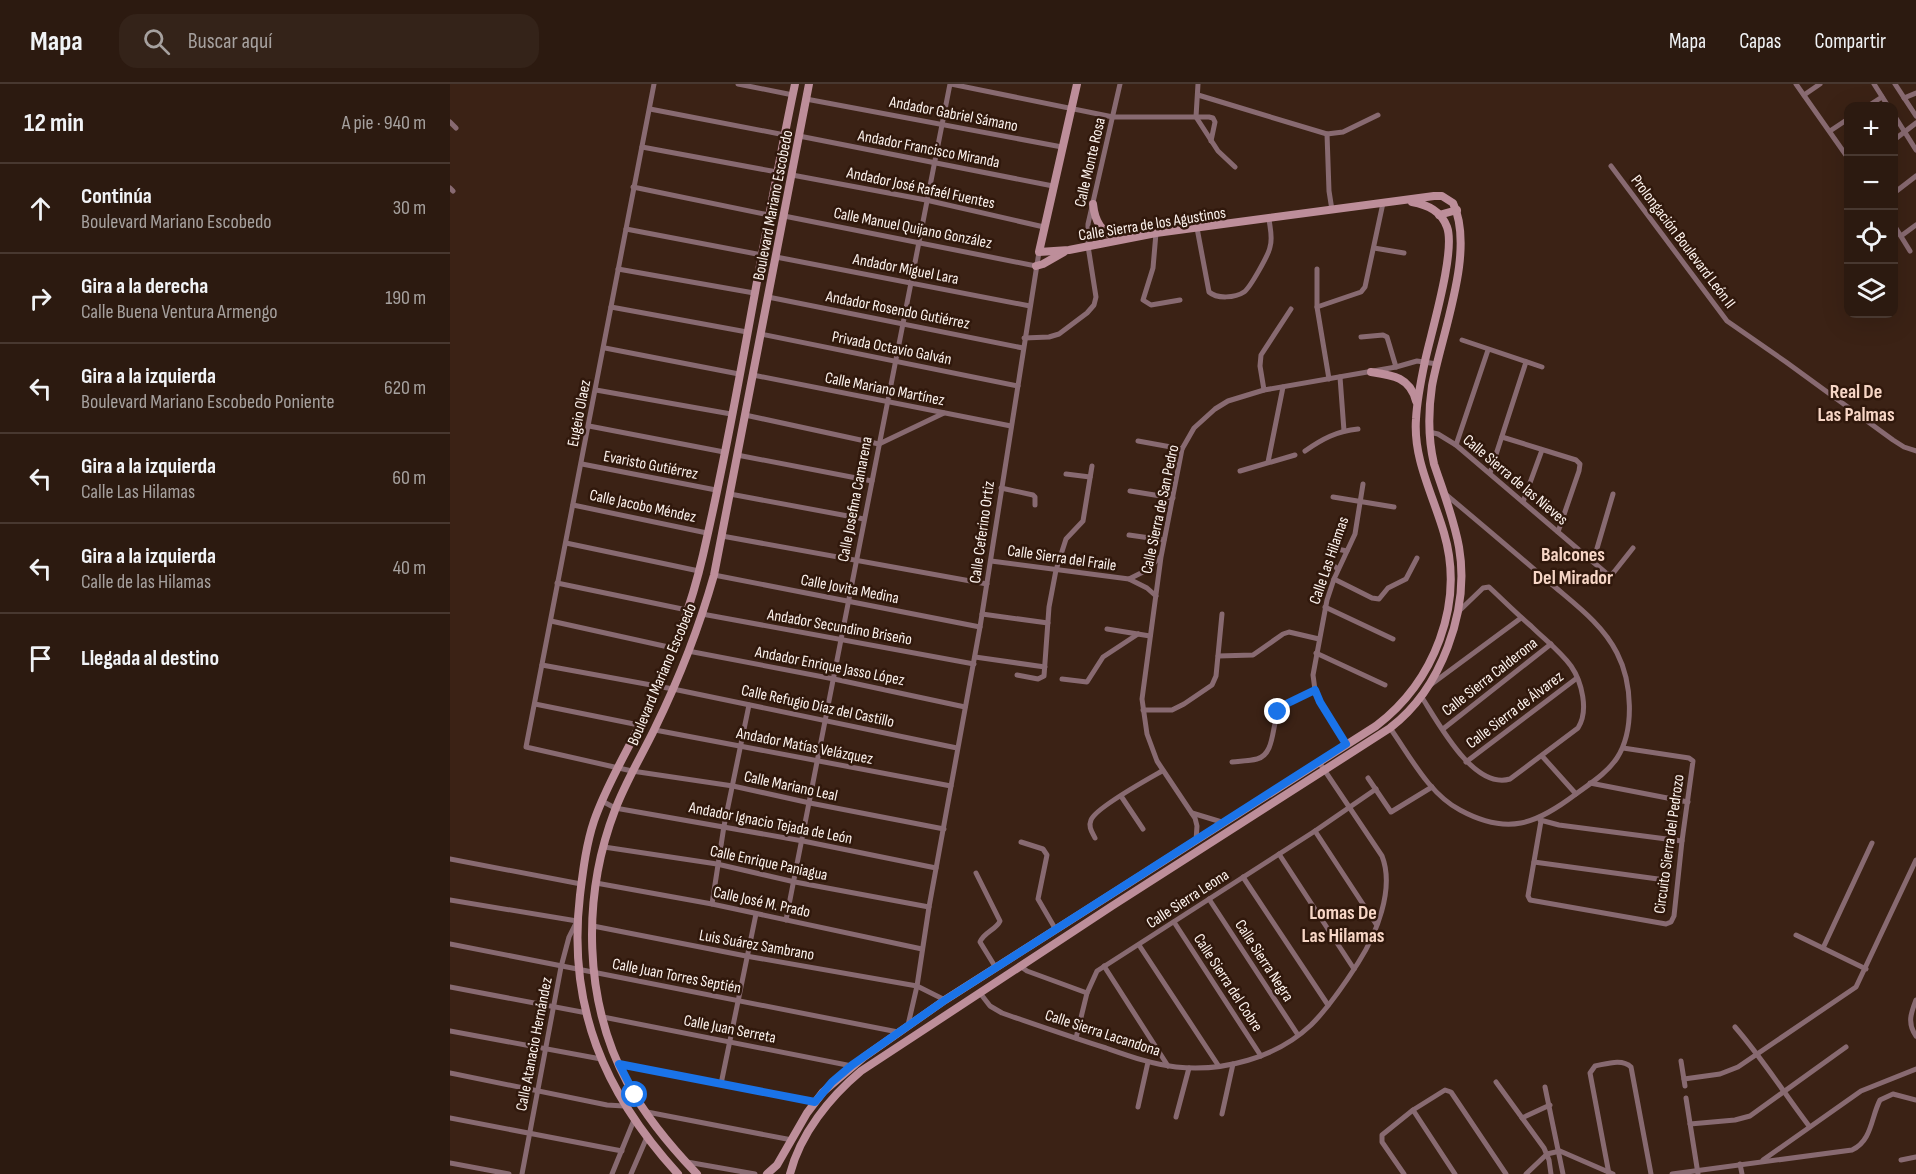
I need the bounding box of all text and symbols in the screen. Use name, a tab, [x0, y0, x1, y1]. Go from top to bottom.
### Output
search box	[119, 14, 539, 68]
text: Mapa	[30, 25, 83, 58]
icon: search	[140, 25, 173, 58]
text: Buscar aquí	[188, 28, 272, 55]
text: Mapa	[1669, 29, 1706, 54]
text: Capas	[1739, 29, 1781, 54]
text: Compartir	[1814, 29, 1886, 54]
street label: Andador Gabriel Sámano	[887, 93, 1020, 136]
map controls	[1844, 102, 1898, 318]
button: +	[1844, 102, 1898, 156]
text: 12 min	[24, 108, 84, 139]
text: A pie · 940 m	[342, 111, 426, 135]
street label: Calle Monte Rosa	[1071, 116, 1110, 209]
street label: Andador Francisco Miranda	[855, 126, 1001, 173]
street label: Boulevard Mariano Escobedo	[750, 129, 797, 282]
button: −	[1844, 156, 1898, 210]
street label: Andador José Rafaél Fuentes	[844, 163, 997, 213]
street label: Prolongación Boulevard León II	[1626, 171, 1739, 312]
text: Continúa	[81, 183, 152, 210]
icon: ahead	[24, 192, 57, 225]
text: 30 m	[393, 196, 426, 220]
street label: Calle Sierra de los Agustinos	[1077, 203, 1228, 246]
street label: Calle Manuel Quijano González	[832, 204, 994, 253]
text: Boulevard Mariano Escobedo	[81, 210, 272, 234]
button: locate	[1844, 210, 1898, 264]
street label: Andador Miguel Lara	[850, 250, 960, 289]
button: layers	[1844, 264, 1898, 318]
text: Gira a la derecha	[81, 273, 208, 300]
icon: right	[24, 282, 57, 315]
text: 190 m	[385, 286, 426, 310]
street label: Andador Rosendo Gutiérrez	[823, 287, 971, 334]
text: Calle Buena Ventura Armengo	[81, 300, 278, 324]
street label: Privada Octavio Galván	[830, 328, 953, 369]
text: Gira a la izquierda	[81, 363, 216, 390]
street label: Calle Mariano Martínez	[823, 369, 946, 410]
icon: left	[24, 372, 57, 405]
text: 620 m	[384, 376, 426, 400]
street label: Eugeio Olaez	[564, 378, 595, 448]
district label: Real De Las Palmas	[1817, 380, 1895, 427]
text: Boulevard Mariano Escobedo Poniente	[81, 390, 335, 414]
street label: Calle Sierra de las Nieves	[1459, 431, 1572, 530]
street label: Calle Josefina Camarena	[834, 435, 877, 563]
street label: Calle Sierra de San Pedro	[1138, 443, 1183, 576]
street label: Evaristo Gutiérrez	[602, 447, 700, 484]
text: Gira a la izquierda	[81, 453, 216, 480]
icon: left	[24, 462, 57, 495]
text: 60 m	[392, 466, 426, 490]
text: Calle Las Hilamas	[81, 480, 195, 504]
street label: Calle Ceferino Ortiz	[966, 480, 999, 585]
street label: Calle Jacobo Méndez	[588, 486, 698, 527]
street label: Calle Las Hilamas	[1306, 514, 1353, 607]
street label: Calle Sierra del Fraile	[1006, 541, 1118, 576]
text: Gira a la izquierda	[81, 543, 216, 570]
district label: Balcones Del Mirador	[1533, 543, 1613, 590]
icon: left	[24, 552, 57, 585]
text: 40 m	[393, 556, 426, 580]
text: Calle de las Hilamas	[81, 570, 211, 594]
street label: Calle Jovita Medina	[799, 571, 900, 608]
street label: Boulevard Mariano Escobedo	[624, 601, 701, 749]
street label: Andador Secundino Briseño	[765, 605, 914, 650]
street label: Calle Sierra Calderona	[1438, 634, 1542, 720]
icon: arrive	[24, 642, 57, 675]
street label: Andador Enrique Jasso López	[752, 642, 906, 690]
text: Llegada al destino	[81, 645, 219, 672]
street label: Calle Sierra de Álvarez	[1463, 667, 1567, 753]
street label: Calle Refugio Díaz del Castillo	[740, 681, 896, 732]
route end	[1264, 698, 1290, 724]
street label: Andador Matías Velázquez	[734, 724, 875, 769]
street label: Calle Mariano Leal	[742, 767, 839, 806]
street label: Circuito Sierra del Pedrozo	[1650, 773, 1689, 915]
street label: Andador Ignacio Tejada de León	[686, 798, 854, 849]
street label: Calle Enrique Paniagua	[708, 842, 829, 885]
street label: Calle Sierra Leona	[1143, 866, 1233, 933]
street label: Calle José M. Prado	[711, 883, 812, 922]
district label: Lomas De Las Hilamas	[1301, 901, 1385, 948]
street label: Calle Sierra Negra	[1230, 916, 1297, 1005]
street label: Luis Suárez Sambrano	[698, 926, 816, 965]
street label: Calle Sierra del Cobre	[1189, 930, 1266, 1035]
street label: Calle Juan Torres Septién	[611, 955, 743, 998]
street label: Calle Atanacio Hernández	[512, 976, 557, 1113]
street label: Calle Sierra Lacandona	[1043, 1006, 1163, 1061]
street label: Calle Juan Serreta	[682, 1011, 777, 1048]
route start	[621, 1081, 647, 1107]

